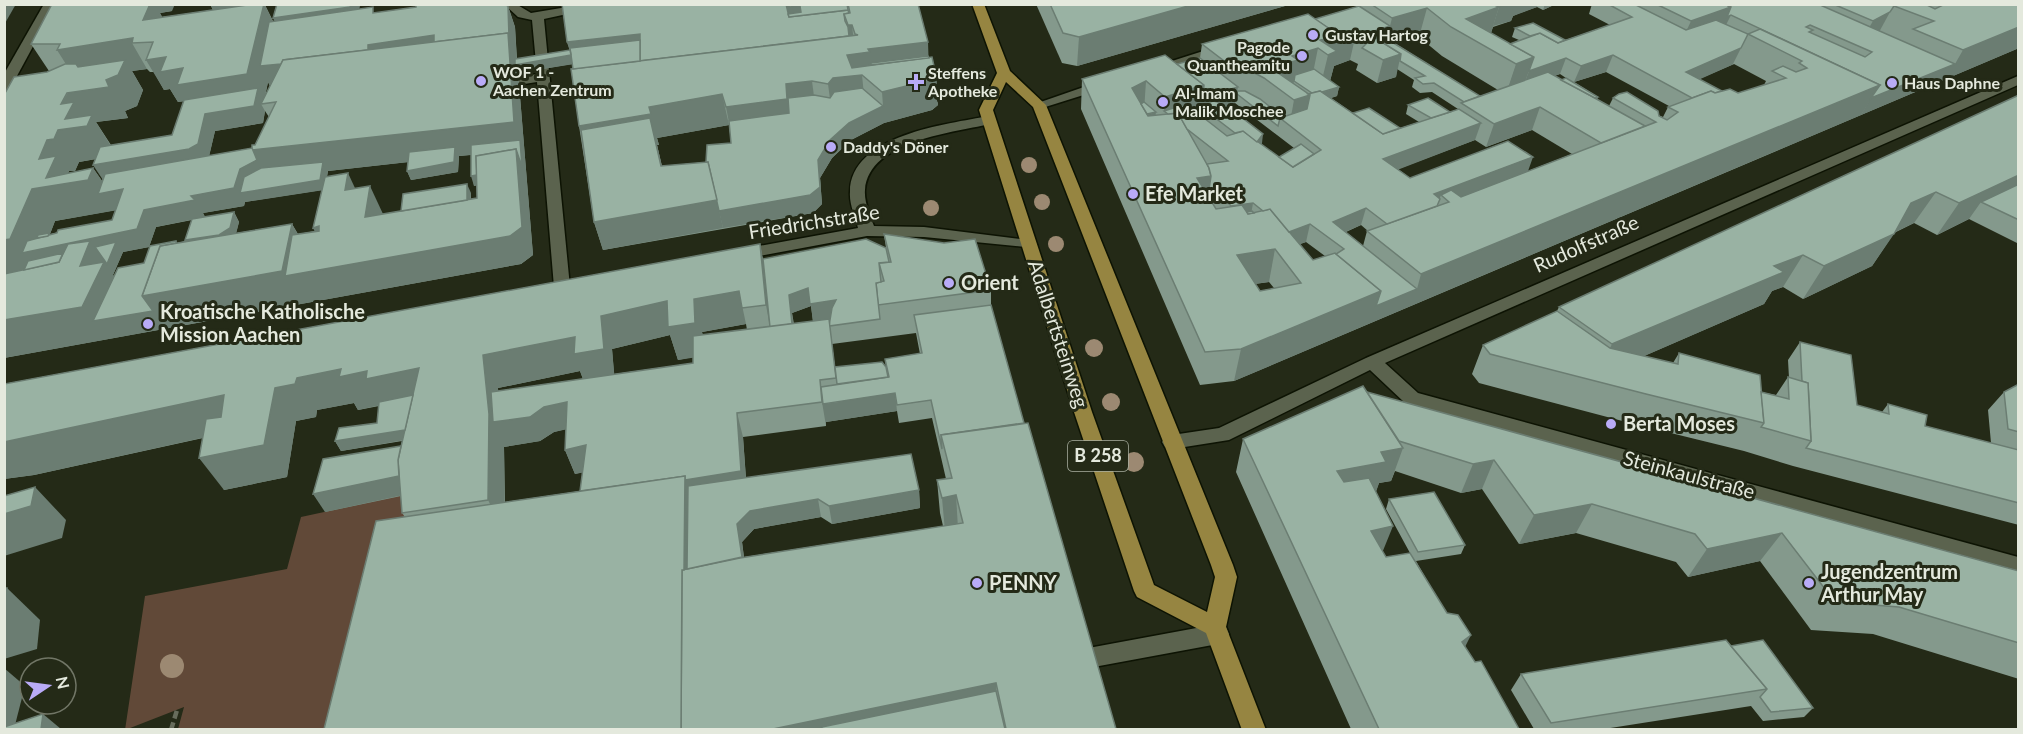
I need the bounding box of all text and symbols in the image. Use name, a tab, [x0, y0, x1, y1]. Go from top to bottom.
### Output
place label: Gustav Hartog	[1325, 25, 1429, 44]
marker: Gustav Hartog	[1306, 28, 1320, 42]
place label: Pagode Quantheamitu	[1187, 37, 1290, 74]
marker: Pagode Quantheamitu	[1295, 49, 1309, 63]
place label: WOF 1 - Aachen Zentrum	[492, 62, 612, 99]
place label: Steffens Apotheke	[927, 63, 998, 100]
place label: Haus Daphne	[1904, 73, 2000, 92]
marker: WOF 1 - Aachen Zentrum	[474, 74, 488, 88]
marker: Steffens Apotheke	[909, 75, 923, 89]
marker: Haus Daphne	[1885, 76, 1899, 90]
place label: Al-Imam Malik Moschee	[1174, 83, 1284, 120]
marker: Al-Imam Malik Moschee	[1156, 95, 1170, 109]
place label: Daddy's Döner	[843, 137, 949, 156]
marker: Daddy's Döner	[824, 140, 838, 154]
place label: Efe Market	[1145, 181, 1244, 205]
marker: Efe Market	[1126, 187, 1140, 201]
street label: Friedrichstraße	[747, 199, 881, 243]
street label: Rudolfstraße	[1529, 209, 1642, 277]
street label: Adalbertsteinweg	[1024, 257, 1094, 411]
place label: Orient	[961, 270, 1019, 294]
marker: Orient	[942, 276, 956, 290]
place label: Kroatische Katholische Mission Aachen	[160, 299, 365, 346]
marker: Kroatische Katholische Mission Aachen	[141, 317, 155, 331]
place label: Berta Moses	[1623, 411, 1735, 435]
marker: Berta Moses	[1604, 417, 1618, 431]
road number: B 258	[1068, 441, 1128, 471]
street label: Steinkaulstraße	[1621, 445, 1758, 503]
place label: Jugendzentrum Arthur May	[1820, 559, 1958, 606]
place label: PENNY	[989, 570, 1058, 594]
marker: PENNY	[970, 576, 984, 590]
marker: Jugendzentrum Arthur May	[1802, 576, 1816, 590]
north arrow	[18, 656, 78, 716]
text: N	[52, 674, 74, 691]

